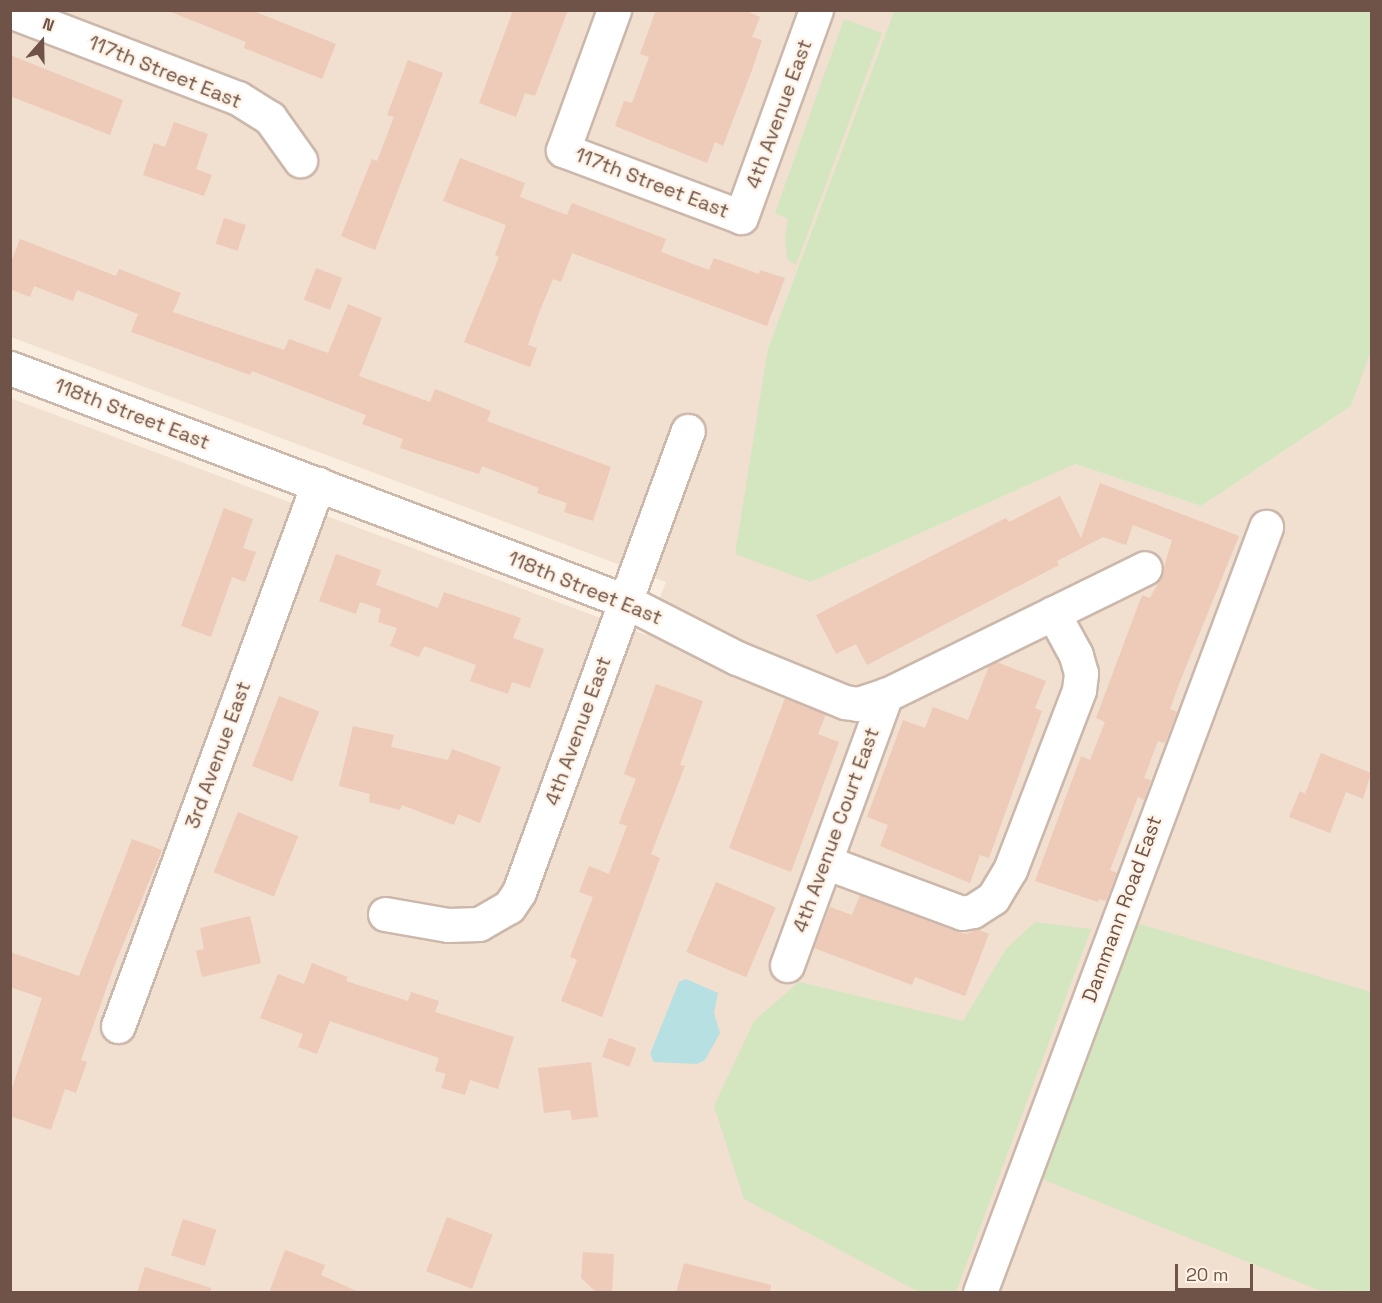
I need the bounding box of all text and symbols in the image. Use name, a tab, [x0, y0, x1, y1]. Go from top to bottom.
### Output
north arrow	[12, 12, 72, 72]
text: N	[40, 13, 57, 36]
street label: 117th Street East	[85, 30, 245, 114]
street label: 4th Avenue East	[741, 36, 817, 192]
street label: 117th Street East	[572, 143, 732, 223]
street label: 118th Street East	[51, 373, 213, 455]
street label: 118th Street East	[504, 546, 666, 630]
street label: 4th Avenue East	[540, 653, 616, 809]
street label: 3rd Avenue East	[180, 678, 256, 832]
street label: 4th Avenue Court East	[788, 724, 884, 936]
street label: Dammann Road East	[1077, 812, 1167, 1006]
scale bar	[1178, 1252, 1256, 1290]
text: 20 m	[1186, 1263, 1229, 1286]

